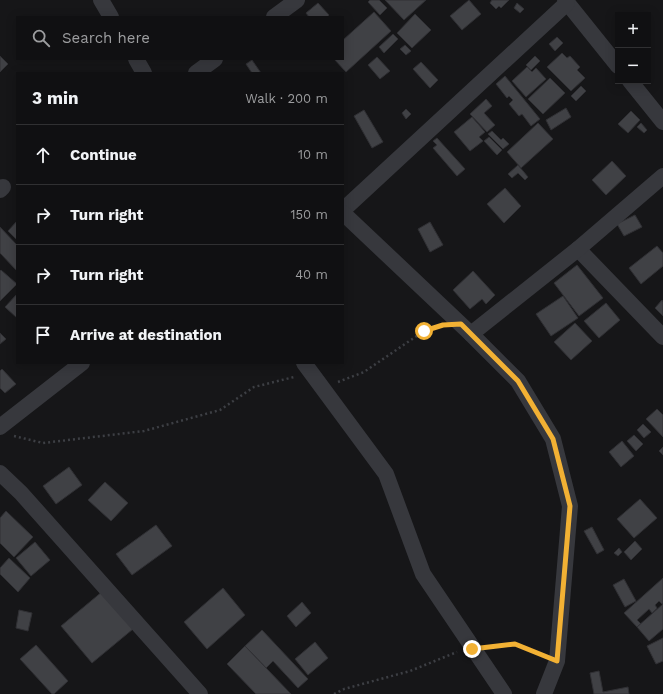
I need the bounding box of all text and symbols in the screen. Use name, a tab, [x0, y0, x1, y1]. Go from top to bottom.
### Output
map controls	[615, 12, 651, 84]
button: +	[615, 12, 651, 48]
search box	[16, 16, 344, 60]
icon: search	[30, 27, 52, 49]
text: Search here	[62, 29, 150, 47]
button: −	[615, 48, 651, 84]
text: 3 min	[32, 88, 78, 108]
text: Walk · 200 m	[245, 91, 328, 106]
icon: ahead	[32, 144, 54, 166]
text: Continue	[70, 146, 137, 164]
text: 10 m	[298, 147, 328, 162]
icon: right	[32, 204, 54, 226]
text: Turn right	[70, 206, 143, 224]
text: 150 m	[290, 207, 328, 222]
icon: right	[32, 264, 54, 286]
text: Turn right	[70, 266, 143, 284]
text: 40 m	[295, 267, 328, 282]
route start	[415, 322, 433, 340]
icon: arrive	[32, 324, 54, 346]
text: Arrive at destination	[70, 326, 222, 344]
route end	[463, 640, 481, 658]

